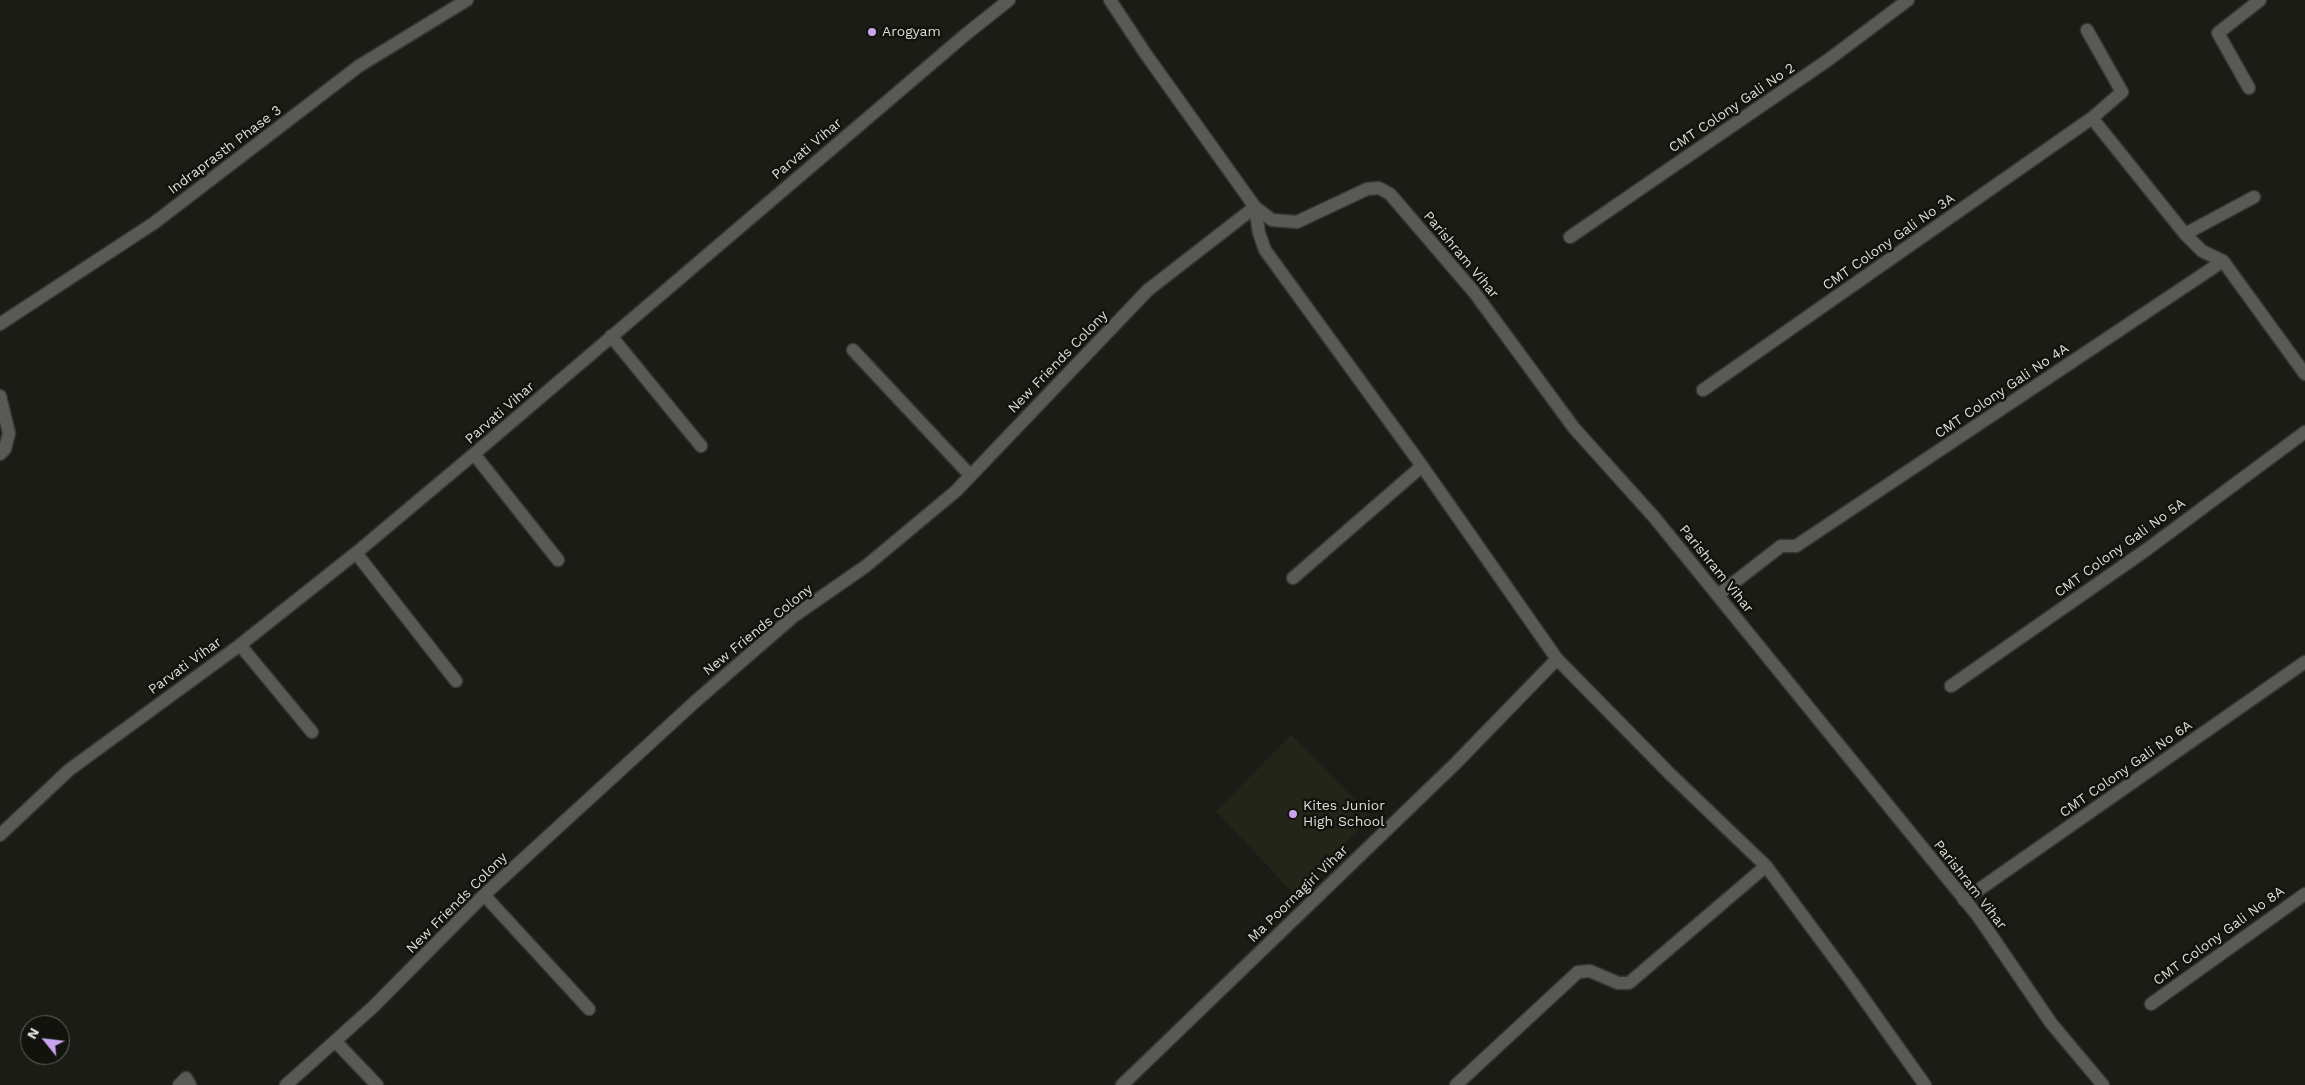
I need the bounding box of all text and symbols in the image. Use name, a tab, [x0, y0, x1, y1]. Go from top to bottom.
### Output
place label: Arogyam	[882, 24, 941, 40]
marker: Arogyam	[866, 26, 878, 38]
street label: CMT Colony Gali No 2	[1666, 60, 1798, 156]
street label: Indraprasth Phase 3	[165, 102, 285, 198]
street label: Parvati Vihar	[769, 115, 845, 183]
street label: CMT Colony Gali No 3A	[1820, 190, 1958, 294]
street label: Parishram Vihar	[1420, 208, 1502, 302]
street label: New Friends Colony	[1005, 307, 1111, 417]
street label: CMT Colony Gali No 4A	[1932, 340, 2072, 442]
street label: Parvati Vihar	[462, 378, 538, 448]
street label: CMT Colony Gali No 5A	[2051, 495, 2189, 601]
street label: Parishram Vihar	[1675, 522, 1757, 616]
street label: New Friends Colony	[700, 581, 816, 679]
street label: Parvati Vihar	[145, 634, 225, 698]
street label: CMT Colony Gali No 6A	[2057, 717, 2195, 821]
place label: Kites Junior High School	[1303, 798, 1385, 830]
marker: Kites Junior High School	[1287, 808, 1299, 820]
street label: Parishram Vihar	[1930, 837, 2010, 933]
street label: Ma Poornagiri Vihar	[1244, 842, 1352, 946]
street label: New Friends Colony	[403, 849, 511, 957]
street label: CMT Colony Gali No 8A	[2150, 883, 2288, 989]
north arrow	[20, 1015, 70, 1065]
text: N	[23, 1025, 42, 1042]

